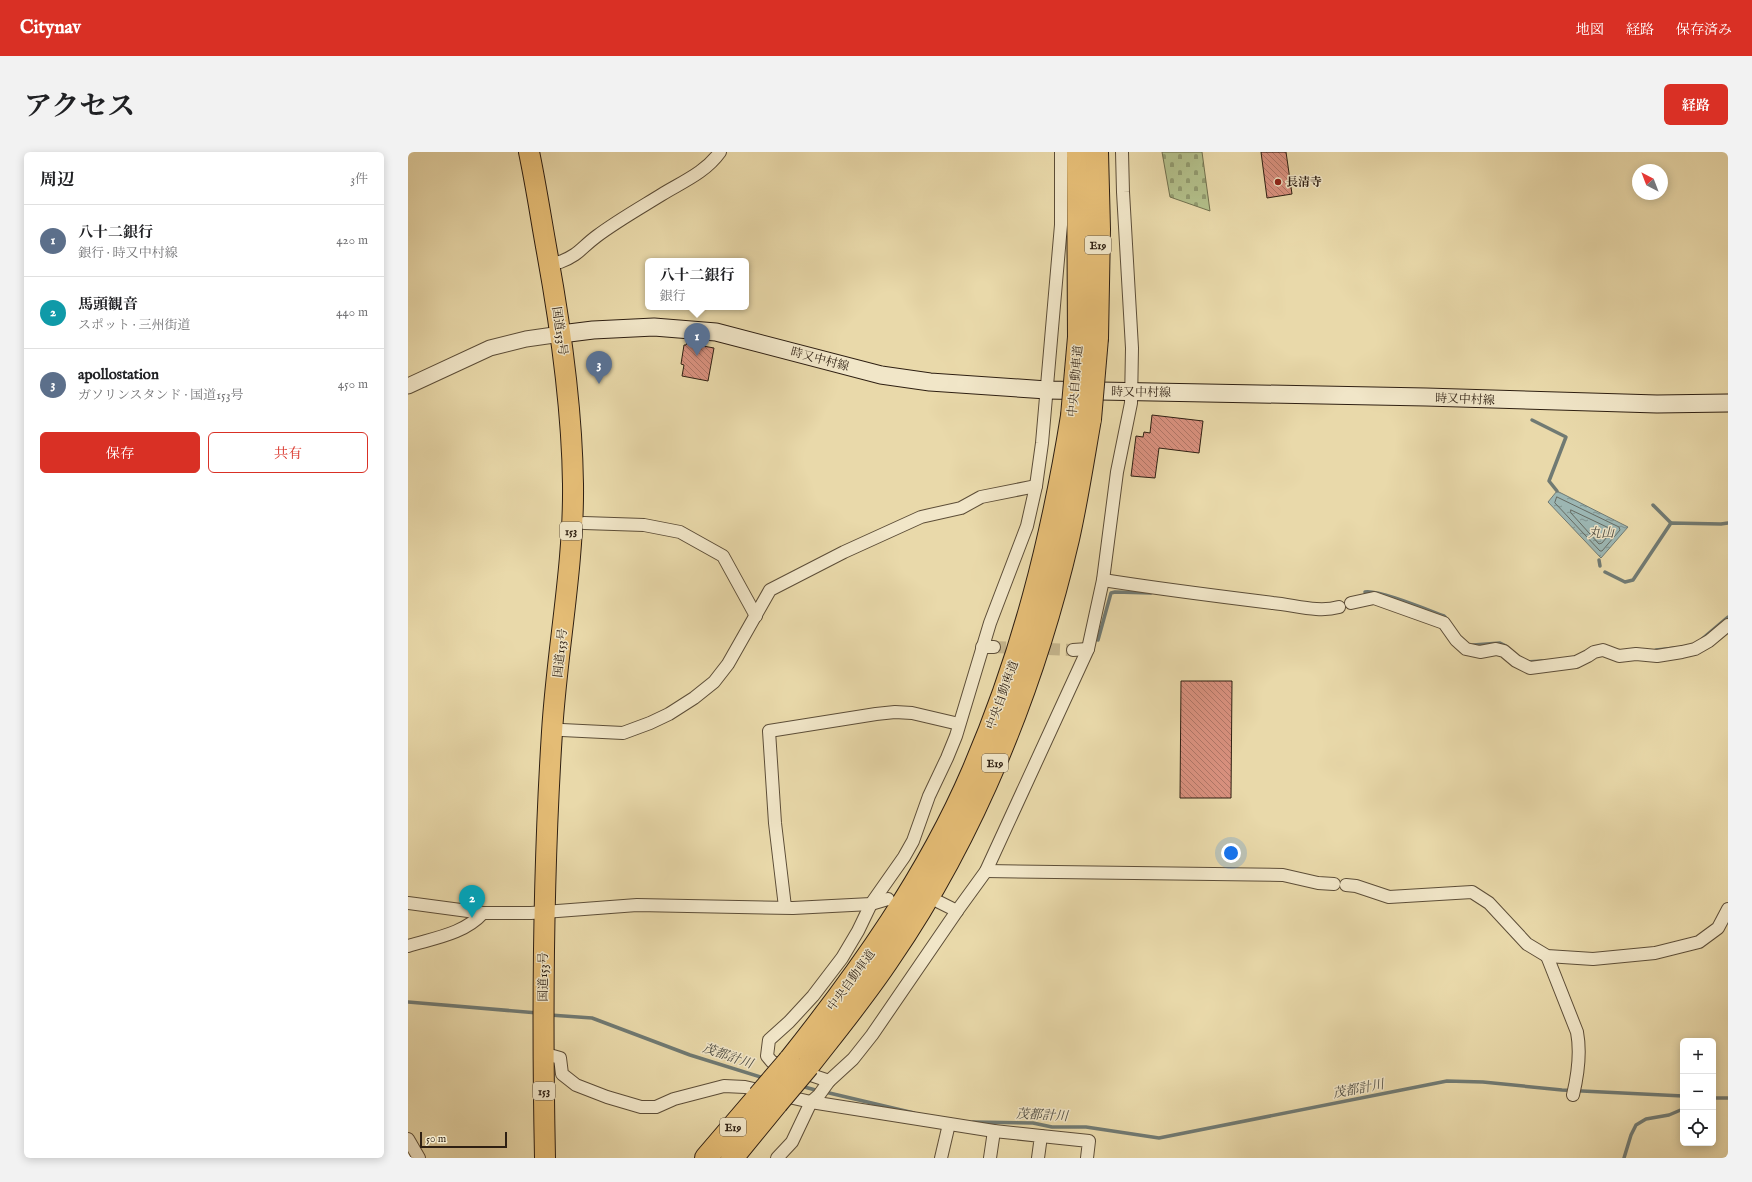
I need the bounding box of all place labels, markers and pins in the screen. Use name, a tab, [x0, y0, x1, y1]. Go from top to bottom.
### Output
place label: 長清寺	[1286, 175, 1322, 190]
marker: 長清寺	[1273, 177, 1283, 187]
pin: 1	[684, 323, 710, 356]
pin: 3	[586, 351, 612, 384]
pin: 2	[459, 885, 485, 918]

